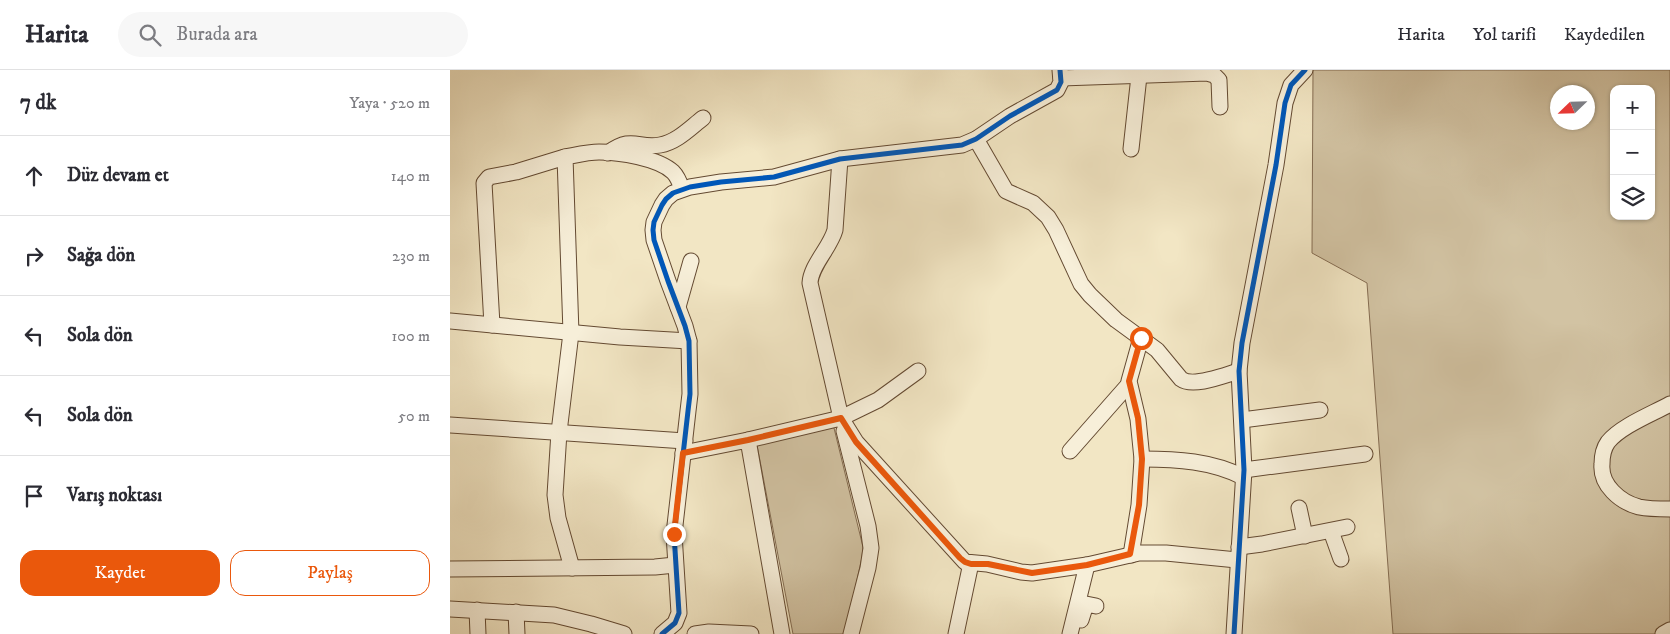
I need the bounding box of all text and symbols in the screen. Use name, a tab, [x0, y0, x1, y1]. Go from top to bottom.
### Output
search box	[118, 12, 468, 57]
text: Harita	[25, 20, 88, 50]
icon: search	[136, 21, 164, 49]
text: Burada ara	[176, 23, 258, 46]
text: Harita	[1397, 24, 1445, 46]
text: Yol tarifi	[1473, 24, 1536, 46]
text: Kaydedilen	[1564, 24, 1645, 46]
north arrow	[1550, 85, 1595, 130]
map controls	[1610, 85, 1655, 220]
button: +	[1610, 85, 1655, 130]
text: 7 dk	[20, 90, 56, 116]
text: Yaya · 520 m	[349, 93, 430, 113]
button: −	[1610, 130, 1655, 175]
icon: ahead	[20, 162, 48, 190]
text: Düz devam et	[67, 164, 169, 187]
text: 140 m	[391, 166, 430, 186]
button: layers	[1610, 175, 1655, 220]
icon: right	[20, 242, 48, 270]
text: Sağa dön	[67, 244, 135, 267]
text: 230 m	[392, 246, 430, 266]
icon: left	[20, 322, 48, 350]
text: Sola dön	[67, 324, 133, 347]
text: 100 m	[392, 326, 430, 346]
route start	[1130, 327, 1153, 350]
icon: left	[20, 402, 48, 430]
text: Sola dön	[67, 404, 133, 427]
text: 50 m	[398, 406, 430, 426]
icon: arrive	[20, 482, 48, 510]
text: Varış noktası	[67, 484, 162, 507]
route end	[663, 523, 686, 546]
button: Kaydet	[20, 550, 220, 596]
button: Paylaş	[230, 550, 430, 596]

